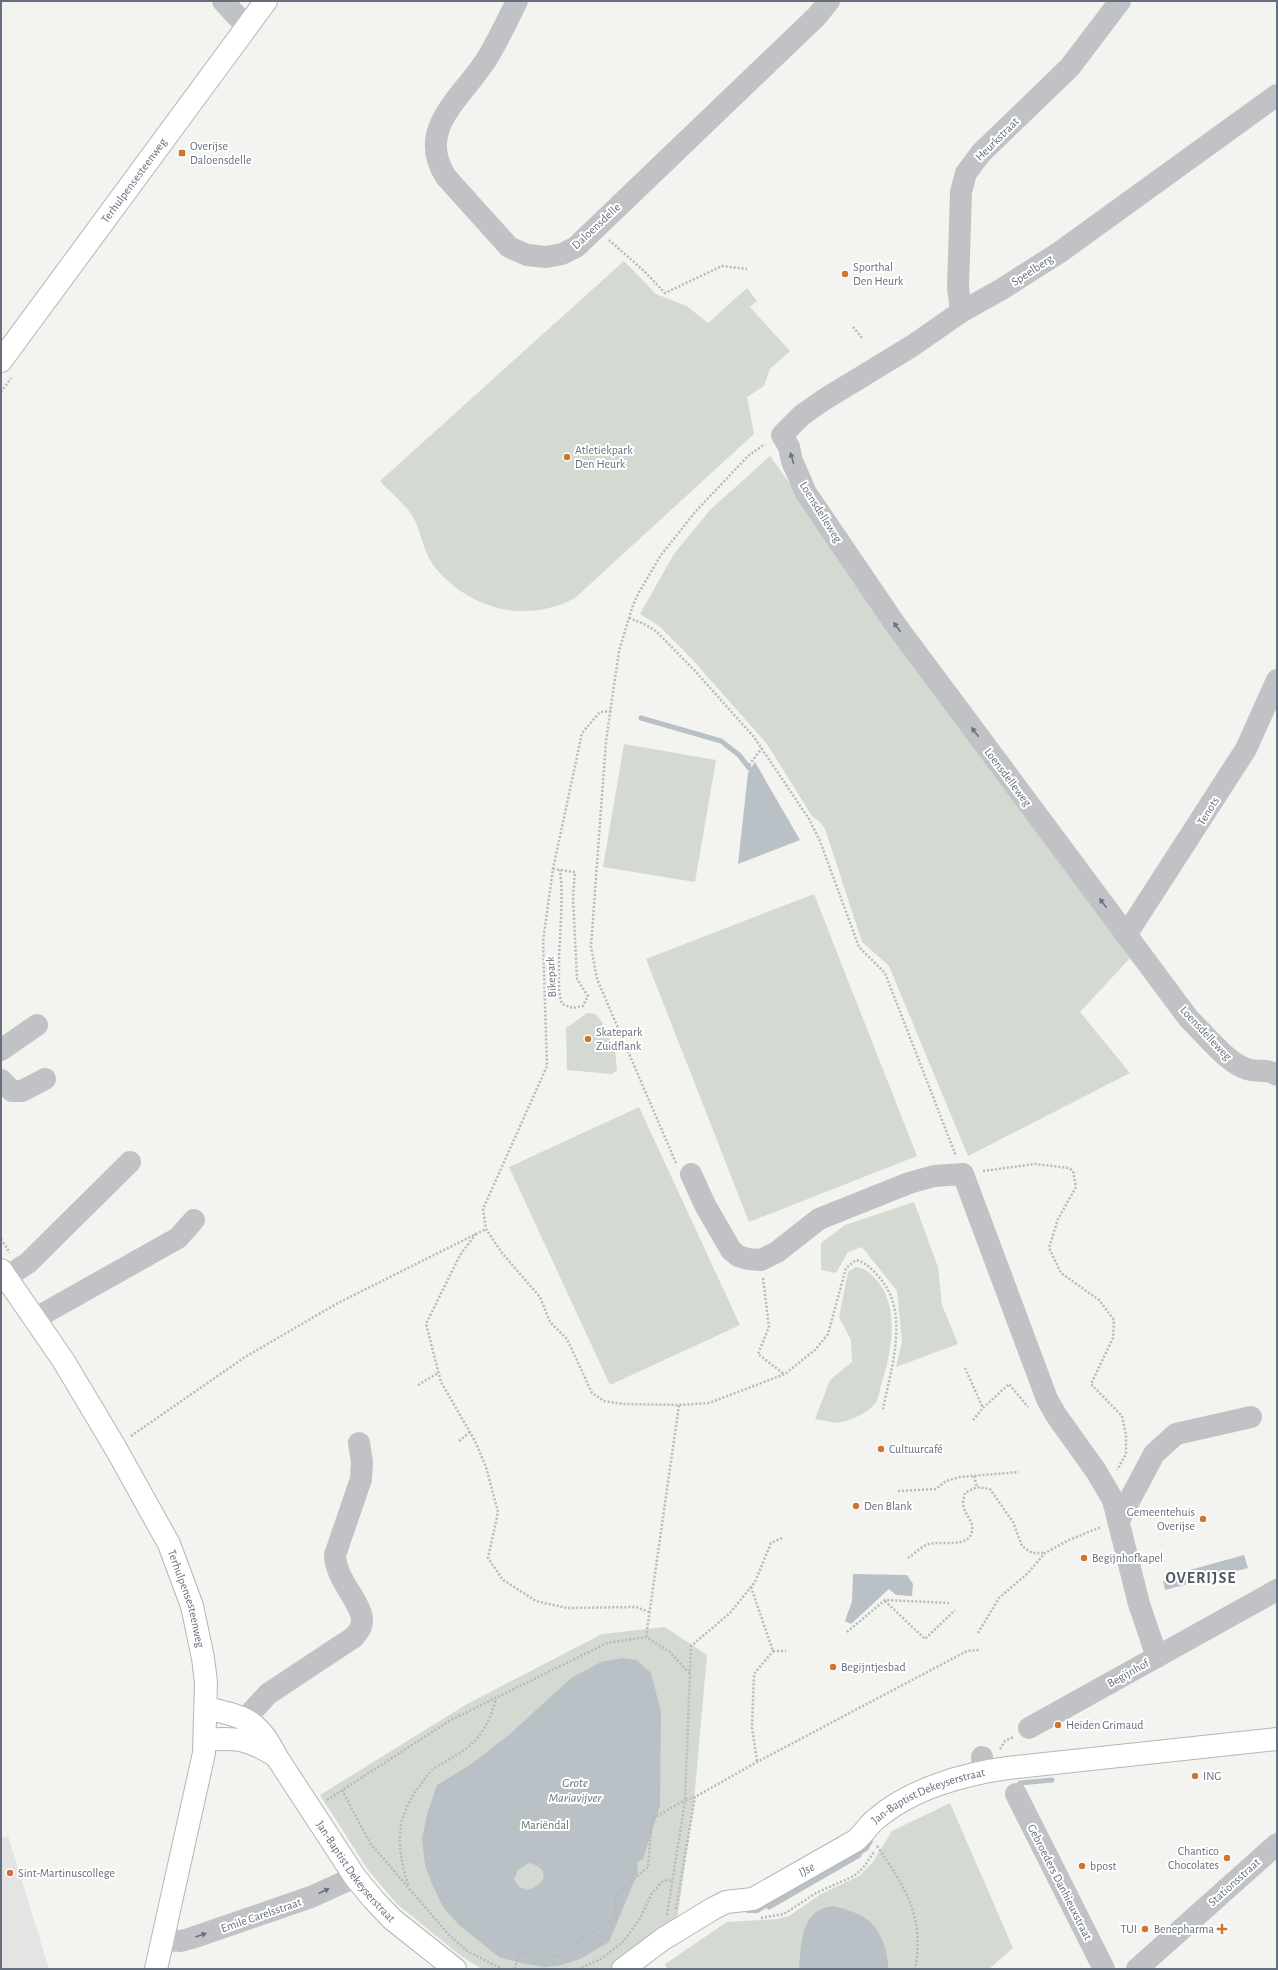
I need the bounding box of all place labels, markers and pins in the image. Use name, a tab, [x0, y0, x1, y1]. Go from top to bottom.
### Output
place label: Overijse Daloensdelle	[190, 140, 252, 166]
marker: Overijse Daloensdelle	[177, 148, 187, 158]
place label: Sporthal Den Heurk	[853, 261, 904, 287]
marker: Sporthal Den Heurk	[840, 269, 850, 279]
place label: Atletiekpark Den Heurk	[575, 444, 633, 470]
marker: Atletiekpark Den Heurk	[562, 452, 572, 462]
place label: Skatepark Zuidflank	[596, 1026, 643, 1052]
marker: Skatepark Zuidflank	[583, 1034, 593, 1044]
place label: Cultuurcafé	[889, 1443, 943, 1455]
marker: Cultuurcafé	[876, 1444, 886, 1454]
place label: Den Blank	[864, 1500, 912, 1512]
marker: Den Blank	[851, 1501, 861, 1511]
place label: Gemeentehuis Overijse	[1127, 1506, 1195, 1533]
marker: Gemeentehuis Overijse	[1198, 1514, 1208, 1524]
place label: Begijnhofkapel	[1092, 1552, 1163, 1565]
marker: Begijnhofkapel	[1079, 1553, 1089, 1563]
place label: Begijntjesbad	[841, 1661, 906, 1674]
marker: Begijntjesbad	[828, 1662, 838, 1672]
place label: Heiden Grimaud	[1066, 1719, 1144, 1731]
marker: Heiden Grimaud	[1053, 1720, 1063, 1730]
place label: ING	[1203, 1770, 1221, 1782]
marker: ING	[1190, 1771, 1200, 1781]
place label: Chantico Chocolates	[1168, 1845, 1219, 1871]
marker: Chantico Chocolates	[1222, 1853, 1232, 1863]
place label: bpost	[1090, 1860, 1117, 1872]
marker: bpost	[1077, 1861, 1087, 1871]
place label: Sint-Martinuscollege	[18, 1867, 115, 1879]
marker: Sint-Martinuscollege	[5, 1868, 15, 1878]
place label: TUI	[1120, 1923, 1137, 1935]
place label: Benepharma	[1154, 1923, 1214, 1935]
marker: TUI	[1140, 1924, 1150, 1934]
marker: Benepharma	[1217, 1924, 1227, 1934]

